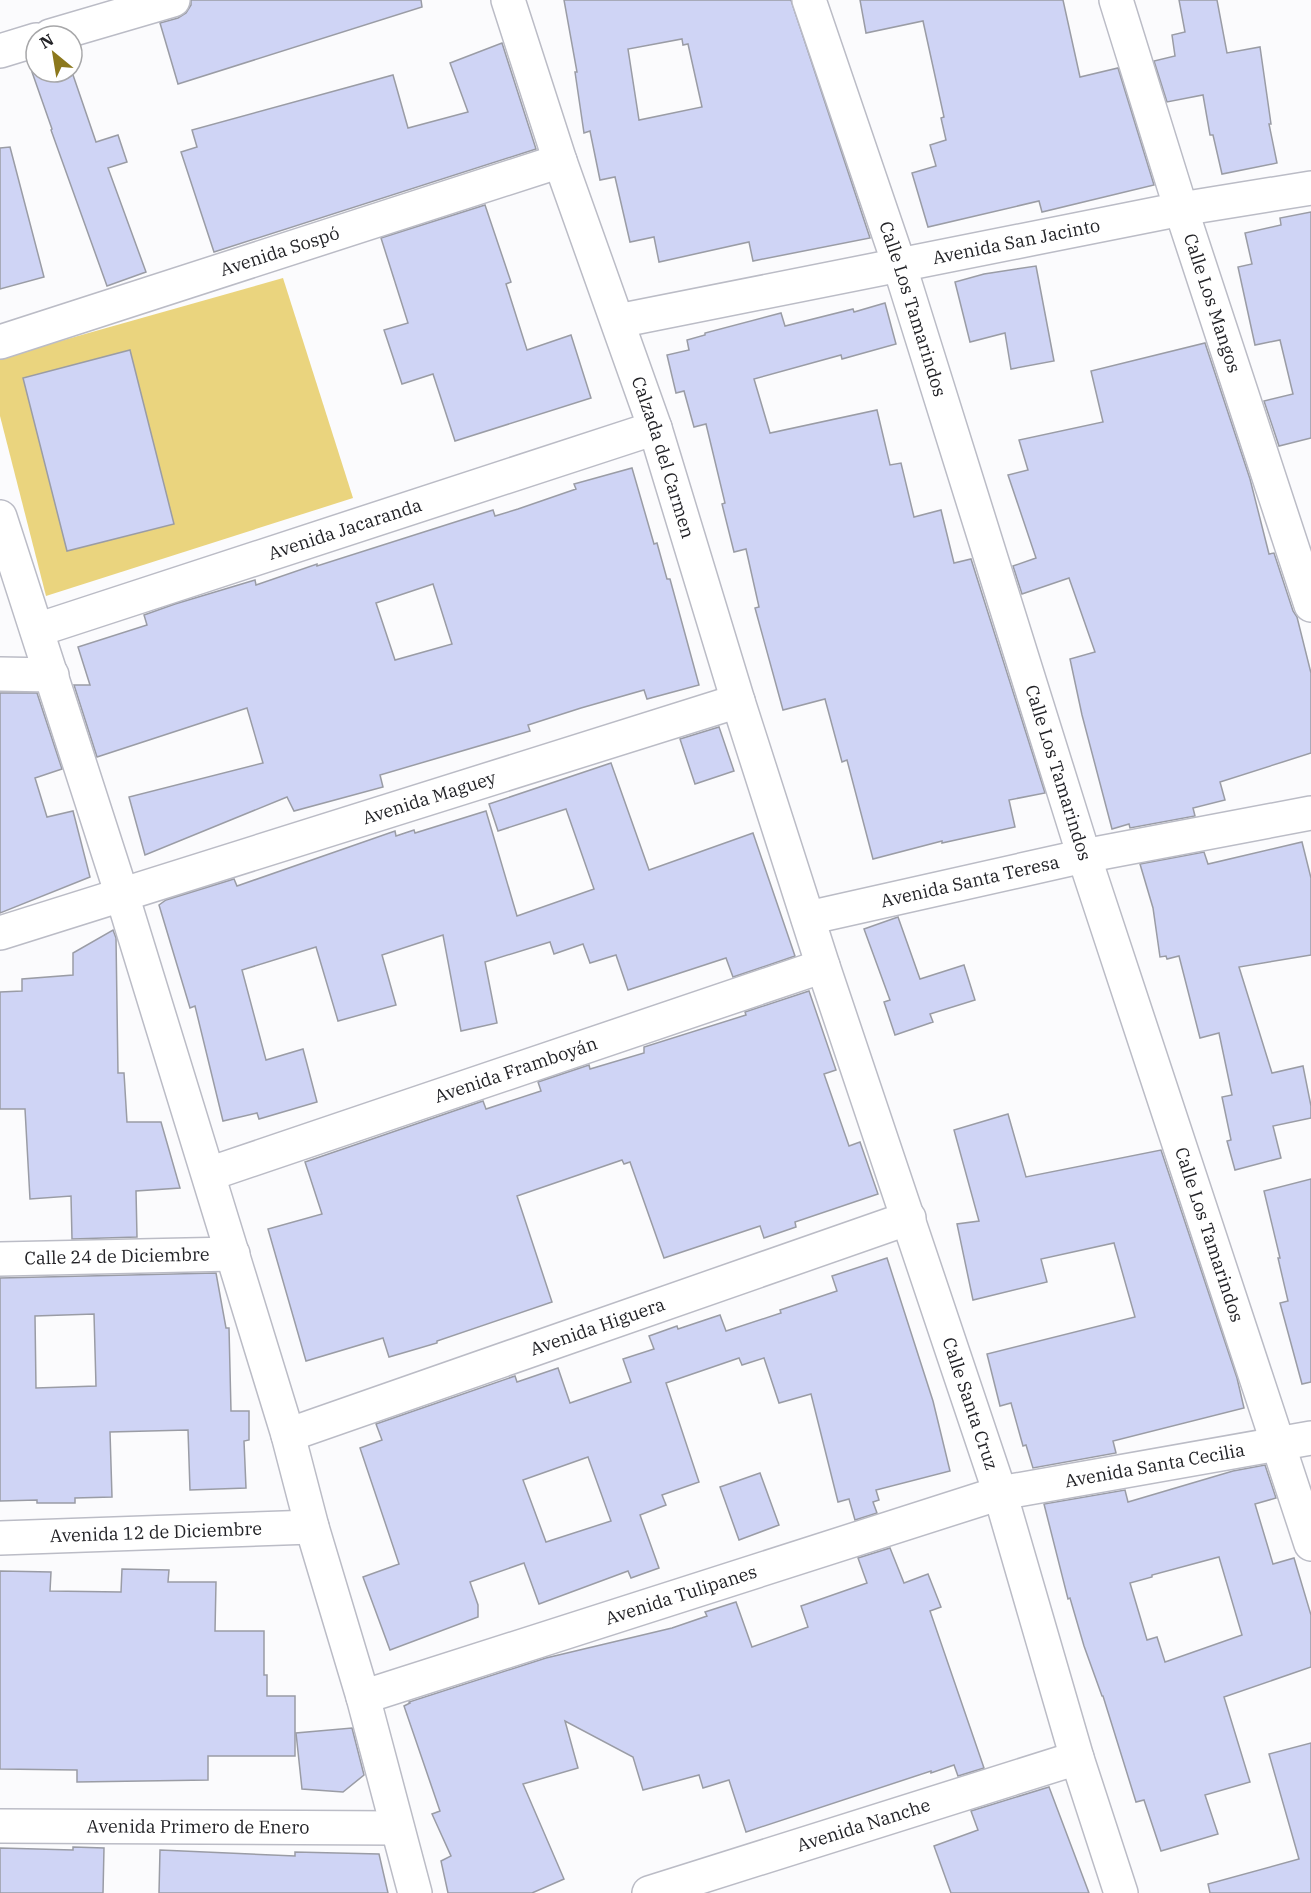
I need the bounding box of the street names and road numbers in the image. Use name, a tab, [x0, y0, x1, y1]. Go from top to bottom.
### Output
street label: Avenida San Jacinto	[930, 213, 1102, 269]
street label: Calle Los Tamarindos	[874, 218, 952, 399]
street label: Avenida Sospó	[217, 221, 342, 281]
street label: Calle Los Mangos	[1179, 230, 1246, 376]
street label: Calzada del Carmen	[627, 373, 700, 541]
street label: Avenida Jacaranda	[265, 493, 425, 565]
street label: Calle Los Tamarindos	[1020, 682, 1097, 863]
street label: Avenida Maguey	[360, 766, 499, 829]
street label: Avenida Santa Teresa	[878, 850, 1061, 912]
street label: Avenida Framboyán	[431, 1031, 600, 1108]
street label: Calle Los Tamarindos	[1170, 1144, 1249, 1325]
street label: Calle 24 de Diciembre	[24, 1243, 210, 1269]
street label: Avenida Higuera	[527, 1292, 668, 1361]
street label: Calle Santa Cruz	[938, 1334, 1003, 1473]
street label: Avenida Santa Cecilia	[1063, 1438, 1247, 1492]
street label: Avenida 12 de Diciembre	[49, 1517, 262, 1547]
street label: Avenida Tulipanes	[602, 1560, 760, 1630]
street label: Avenida Nanche	[794, 1793, 933, 1857]
street label: Avenida Primero de Enero	[87, 1814, 309, 1839]

